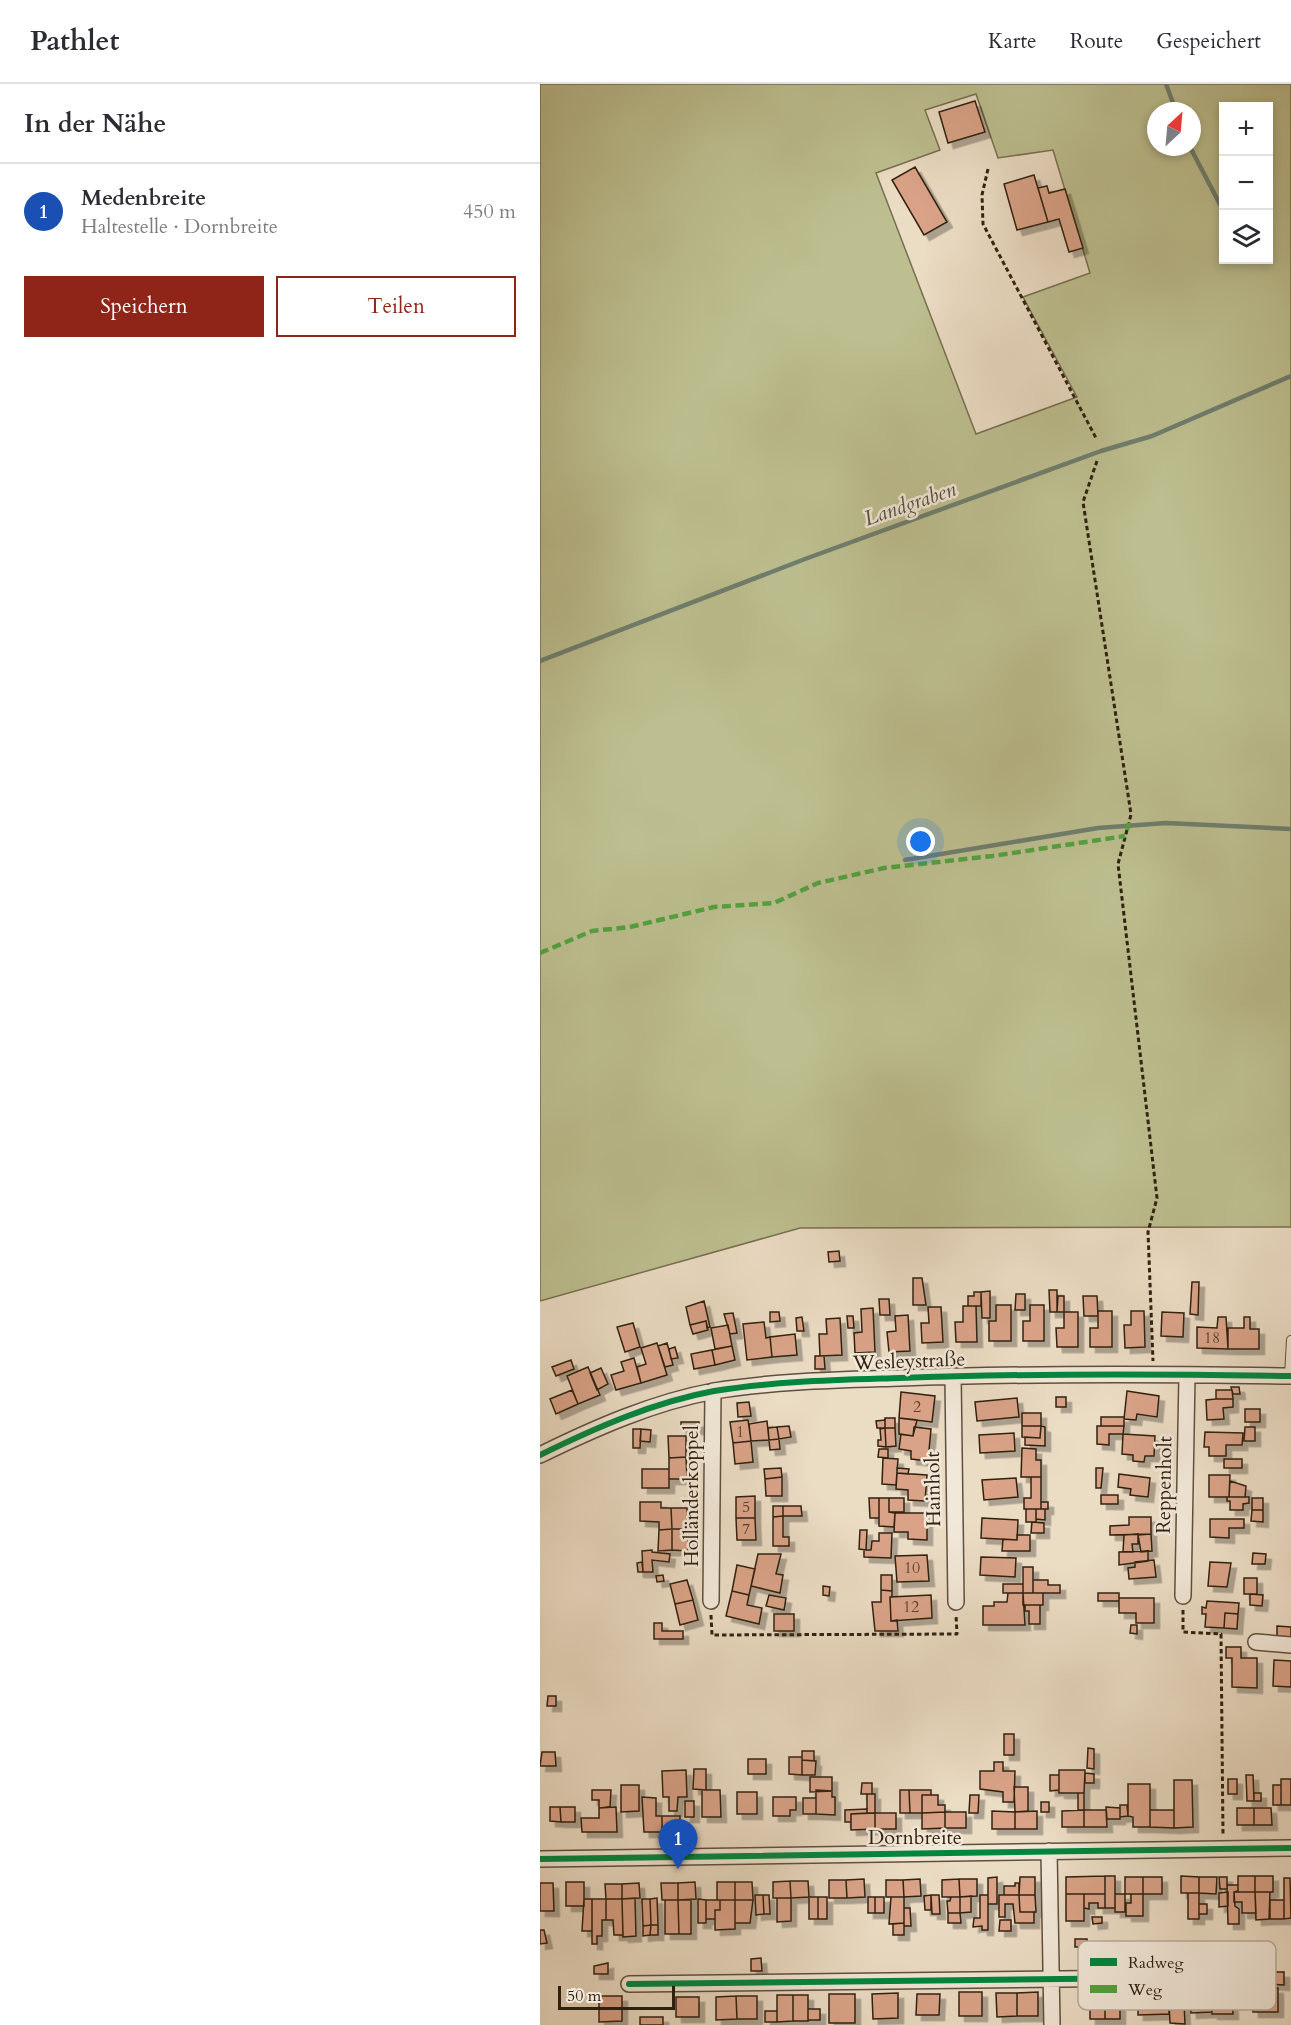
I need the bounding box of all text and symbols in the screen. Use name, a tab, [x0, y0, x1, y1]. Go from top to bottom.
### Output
text: Pathlet	[30, 22, 119, 60]
text: Karte	[988, 27, 1037, 56]
text: Route	[1070, 27, 1123, 56]
text: Gespeichert	[1156, 27, 1261, 56]
north arrow	[1147, 102, 1201, 156]
map controls	[1219, 102, 1273, 264]
button: +	[1219, 102, 1273, 156]
text: In der Nähe	[24, 106, 166, 141]
button: −	[1219, 156, 1273, 210]
text: Medenbreite	[81, 183, 206, 213]
text: 1	[38, 198, 49, 225]
text: 450 m	[463, 198, 516, 225]
button: layers	[1219, 210, 1273, 264]
text: Haltestelle · Dornbreite	[81, 213, 278, 240]
button: Speichern	[24, 276, 264, 337]
button: Teilen	[276, 276, 516, 337]
water label: Landgraben	[860, 475, 960, 533]
your location	[906, 827, 935, 856]
house number: 18	[1204, 1327, 1220, 1349]
street label: Wesleystraße	[851, 1346, 966, 1376]
house number: 2	[913, 1396, 921, 1418]
house number: 1	[736, 1421, 744, 1443]
street label: Holländerkoppel	[678, 1425, 705, 1567]
street label: Reppenholt	[1150, 1435, 1178, 1534]
street label: Hainholt	[919, 1450, 947, 1527]
house number: 5	[742, 1496, 750, 1518]
house number: 7	[742, 1518, 750, 1540]
house number: 10	[904, 1557, 920, 1579]
house number: 12	[903, 1596, 919, 1618]
pin: 1	[658, 1820, 698, 1869]
street label: Dornbreite	[868, 1824, 962, 1851]
legend	[1078, 1941, 1276, 2010]
text: Radweg	[1128, 1952, 1184, 1974]
text: Weg	[1127, 1979, 1162, 2001]
scale bar	[558, 1983, 675, 2010]
text: 50 m	[567, 1985, 601, 2007]

